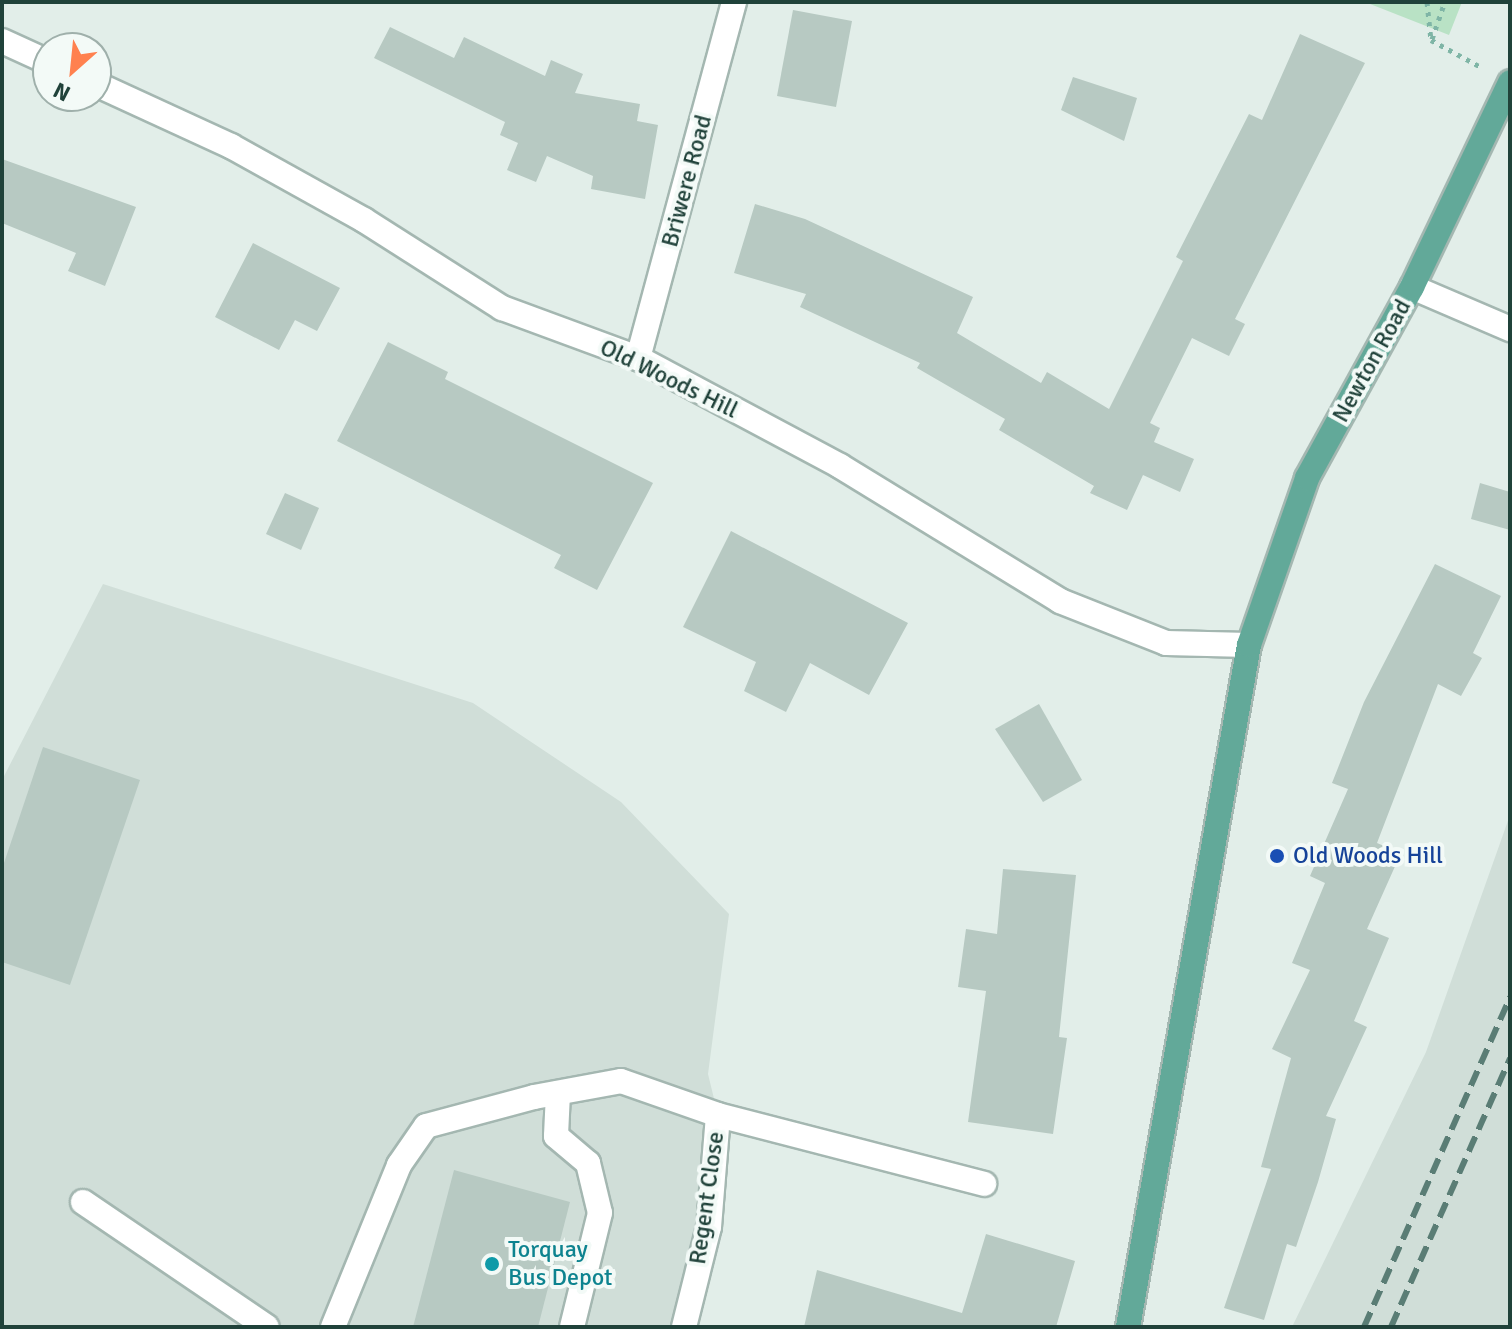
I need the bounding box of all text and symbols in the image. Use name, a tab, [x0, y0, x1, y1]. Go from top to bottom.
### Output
north arrow	[32, 32, 112, 112]
text: N	[49, 77, 75, 108]
street label: Briwere Road	[656, 112, 718, 250]
street label: Newton Road	[1326, 294, 1418, 428]
street label: Old Woods Hill	[595, 333, 743, 425]
place label: Old Woods Hill	[1293, 842, 1443, 870]
marker: Old Woods Hill	[1268, 847, 1286, 865]
street label: Regent Close	[683, 1130, 731, 1266]
place label: Torquay Bus Depot	[508, 1236, 612, 1292]
marker: Torquay Bus Depot	[483, 1255, 501, 1273]

